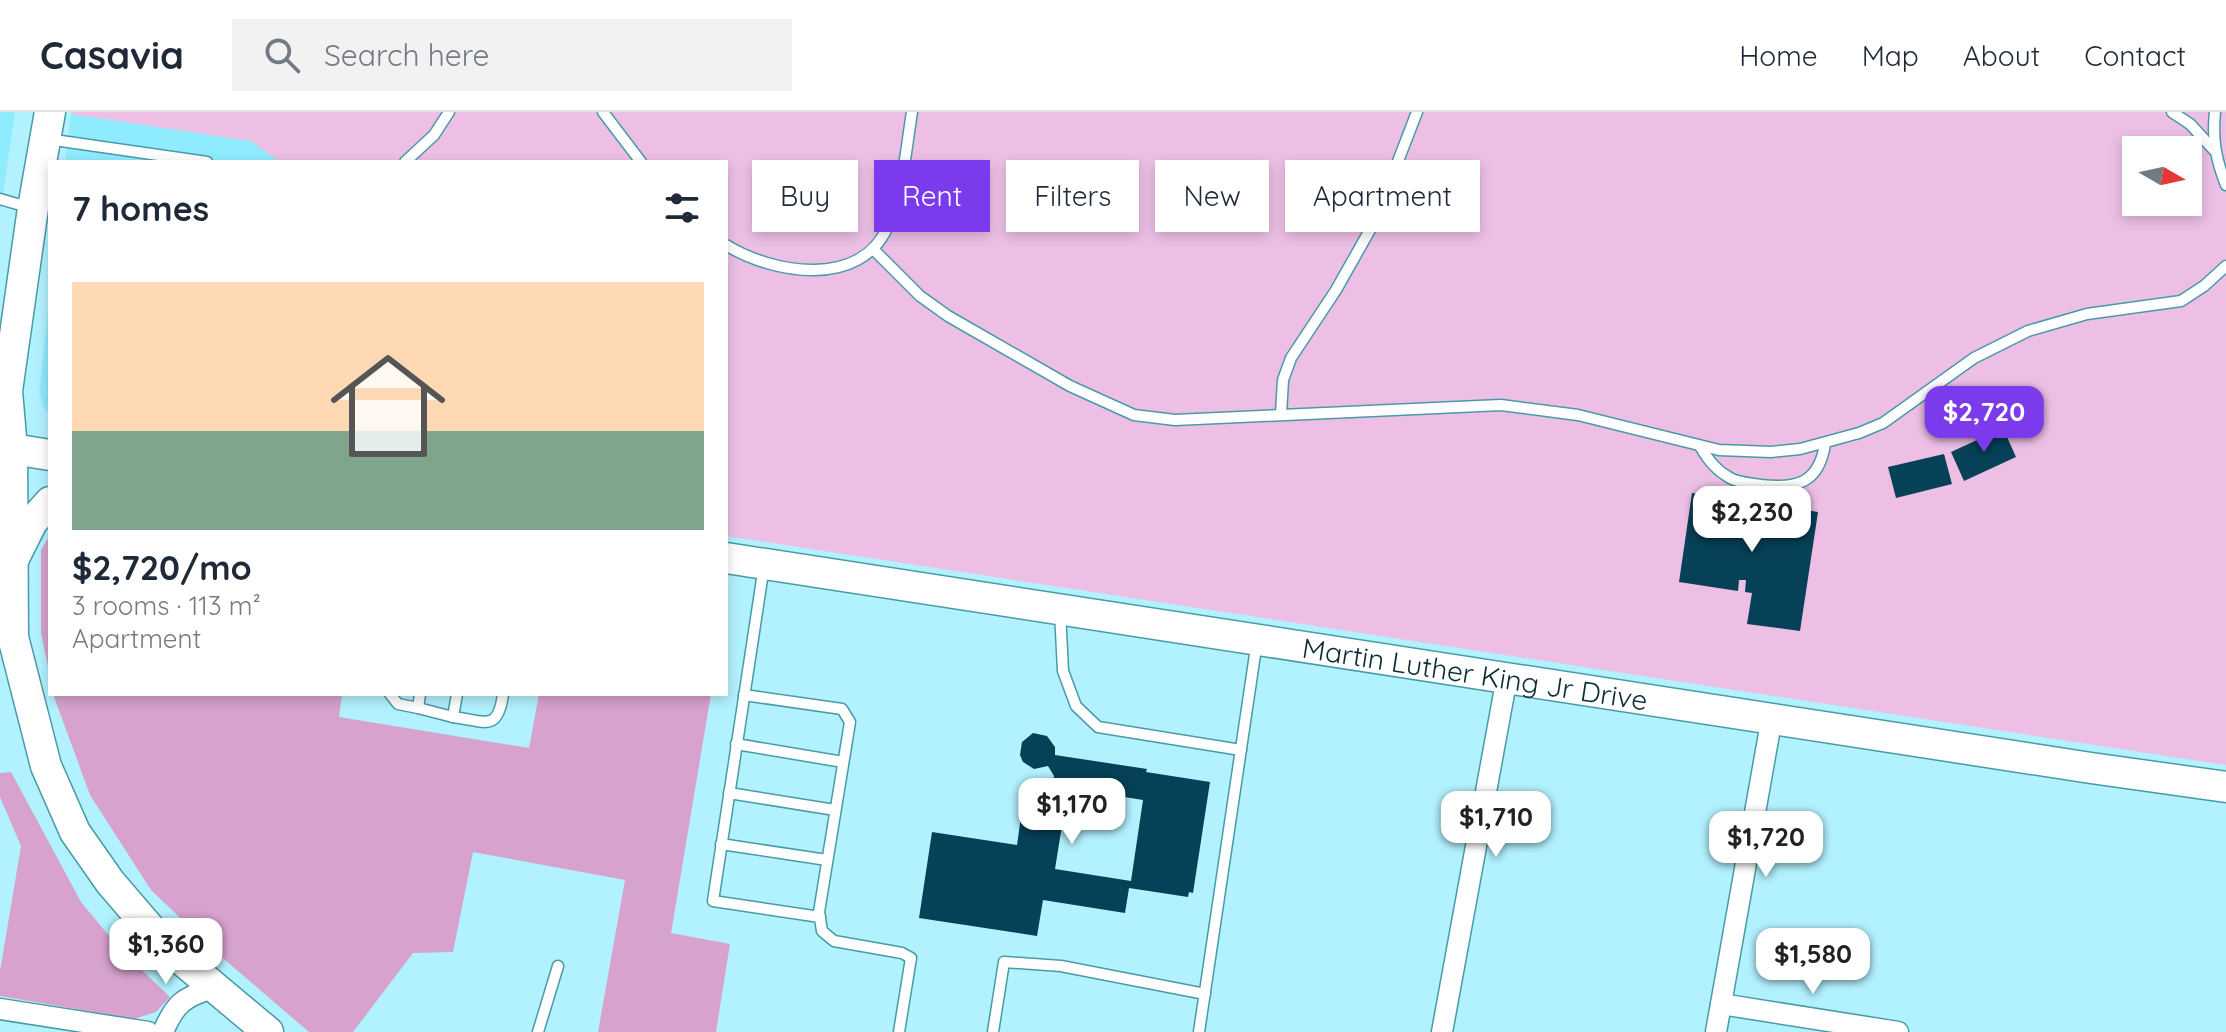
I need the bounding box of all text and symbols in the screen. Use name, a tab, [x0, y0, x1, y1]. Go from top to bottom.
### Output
search box	[232, 19, 792, 91]
text: Casavia	[40, 31, 184, 79]
icon: search	[260, 33, 304, 77]
text: Search here	[324, 36, 490, 74]
text: Home	[1739, 38, 1818, 73]
text: Map	[1862, 38, 1919, 73]
text: About	[1963, 38, 2040, 73]
text: Contact	[2084, 38, 2186, 73]
north arrow	[2122, 136, 2202, 216]
map controls	[2122, 136, 2202, 216]
chip: Buy	[752, 160, 858, 232]
chip: Rent	[874, 160, 990, 232]
chip: Filters	[1006, 160, 1139, 232]
chip: New	[1155, 160, 1269, 232]
chip: Apartment	[1285, 160, 1480, 232]
icon: filters	[660, 186, 704, 230]
text: 7 homes	[72, 187, 209, 230]
icon: home	[316, 334, 460, 478]
pin: $2,720	[1919, 386, 2049, 454]
text: $2,720	[1943, 395, 2025, 428]
pin: $2,230	[1687, 486, 1817, 554]
text: $2,230	[1711, 495, 1793, 528]
text: $2,720/mo	[72, 546, 252, 589]
text: 3 rooms · 113 m²	[72, 589, 261, 622]
text: Apartment	[72, 622, 201, 655]
street label: Martin Luther King Jr Drive	[1300, 629, 1650, 717]
pin: $1,170	[1007, 778, 1137, 846]
text: $1,170	[1036, 787, 1108, 820]
pin: $1,710	[1431, 791, 1561, 859]
text: $1,710	[1459, 800, 1533, 833]
pin: $1,720	[1701, 811, 1831, 879]
text: $1,720	[1727, 820, 1805, 853]
pin: $1,360	[101, 918, 231, 986]
text: $1,360	[127, 927, 205, 960]
pin: $1,580	[1748, 928, 1878, 996]
text: $1,580	[1774, 937, 1852, 970]

